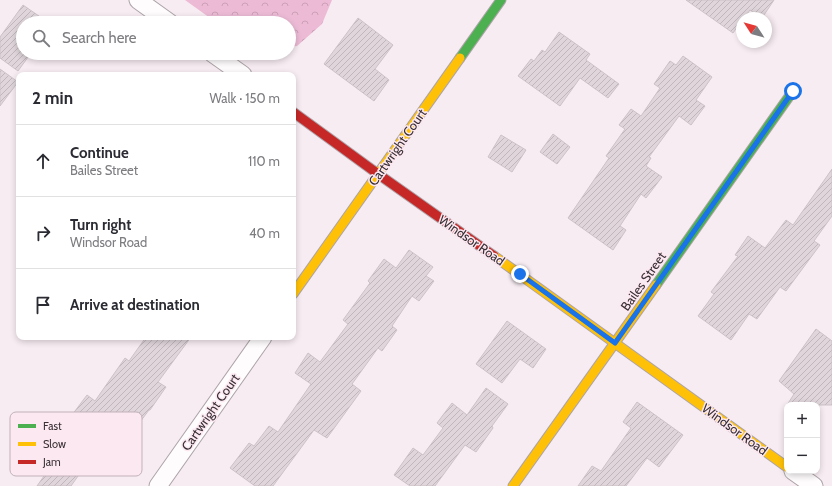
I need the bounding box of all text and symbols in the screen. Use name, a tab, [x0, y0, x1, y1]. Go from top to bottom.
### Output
north arrow	[736, 12, 772, 48]
search box	[16, 16, 296, 60]
icon: search	[30, 27, 52, 49]
text: Search here	[62, 29, 137, 47]
route start	[784, 82, 802, 100]
text: 2 min	[32, 88, 73, 108]
text: Walk · 150 m	[209, 90, 280, 106]
street label: Cartwright Court	[365, 105, 430, 188]
text: Continue	[70, 144, 129, 162]
icon: ahead	[32, 150, 54, 172]
text: 110 m	[248, 153, 280, 169]
text: Bailes Street	[70, 162, 138, 178]
street label: Windsor Road	[436, 211, 508, 269]
text: Turn right	[70, 216, 131, 234]
icon: right	[32, 222, 54, 244]
text: 40 m	[249, 225, 280, 241]
text: Windsor Road	[70, 234, 147, 250]
street label: Bailes Street	[617, 248, 669, 313]
route end	[511, 265, 529, 283]
icon: arrive	[32, 294, 54, 316]
text: Arrive at destination	[70, 296, 200, 314]
street label: Cartwright Court	[178, 370, 243, 453]
street label: Windsor Road	[699, 400, 771, 458]
map controls	[784, 402, 820, 474]
button: +	[784, 402, 820, 438]
legend	[10, 412, 142, 476]
text: Fast	[43, 419, 62, 433]
text: Slow	[43, 437, 66, 451]
button: −	[784, 438, 820, 474]
text: Jam	[42, 455, 61, 469]

